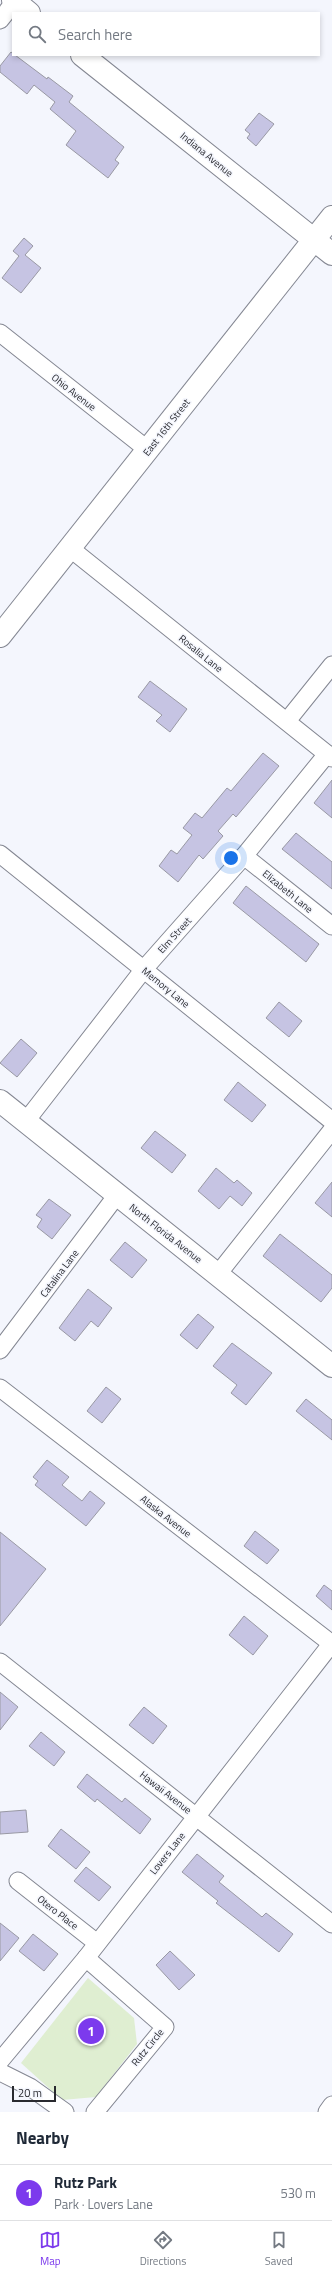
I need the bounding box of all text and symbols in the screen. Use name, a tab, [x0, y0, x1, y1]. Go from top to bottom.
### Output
search box	[12, 12, 320, 56]
icon: search	[26, 23, 48, 45]
text: Search here	[58, 23, 132, 46]
street label: Indiana Avenue	[177, 128, 236, 180]
street label: Ohio Avenue	[48, 370, 99, 415]
street label: East 16th Street	[139, 395, 194, 459]
street label: Rosalia Lane	[175, 631, 226, 676]
your location	[221, 848, 241, 868]
street label: Elizabeth Lane	[259, 866, 316, 916]
street label: Elm Street	[154, 914, 195, 957]
street label: Memory Lane	[139, 963, 193, 1011]
street label: North Florida Avenue	[126, 1200, 205, 1267]
street label: Catalina Lane	[36, 1246, 82, 1300]
street label: Alaska Avenue	[137, 1492, 194, 1541]
street label: Hawaii Avenue	[137, 1767, 195, 1817]
street label: Lovers Lane	[146, 1829, 189, 1878]
street label: Otero Place	[34, 1892, 81, 1933]
pin: 1	[78, 2016, 104, 2046]
street label: Rutz Circle	[128, 2025, 167, 2069]
scale bar	[12, 2084, 56, 2103]
text: 20 m	[18, 2085, 42, 2101]
text: Nearby	[16, 2125, 69, 2151]
text: Rutz Park	[54, 2171, 117, 2194]
text: 1	[25, 2183, 33, 2203]
text: 530 m	[280, 2183, 316, 2203]
text: Park · Lovers Lane	[54, 2194, 153, 2214]
tab: Map	[39, 2229, 61, 2269]
tab: Directions	[140, 2229, 186, 2269]
tab: Saved	[265, 2229, 293, 2269]

